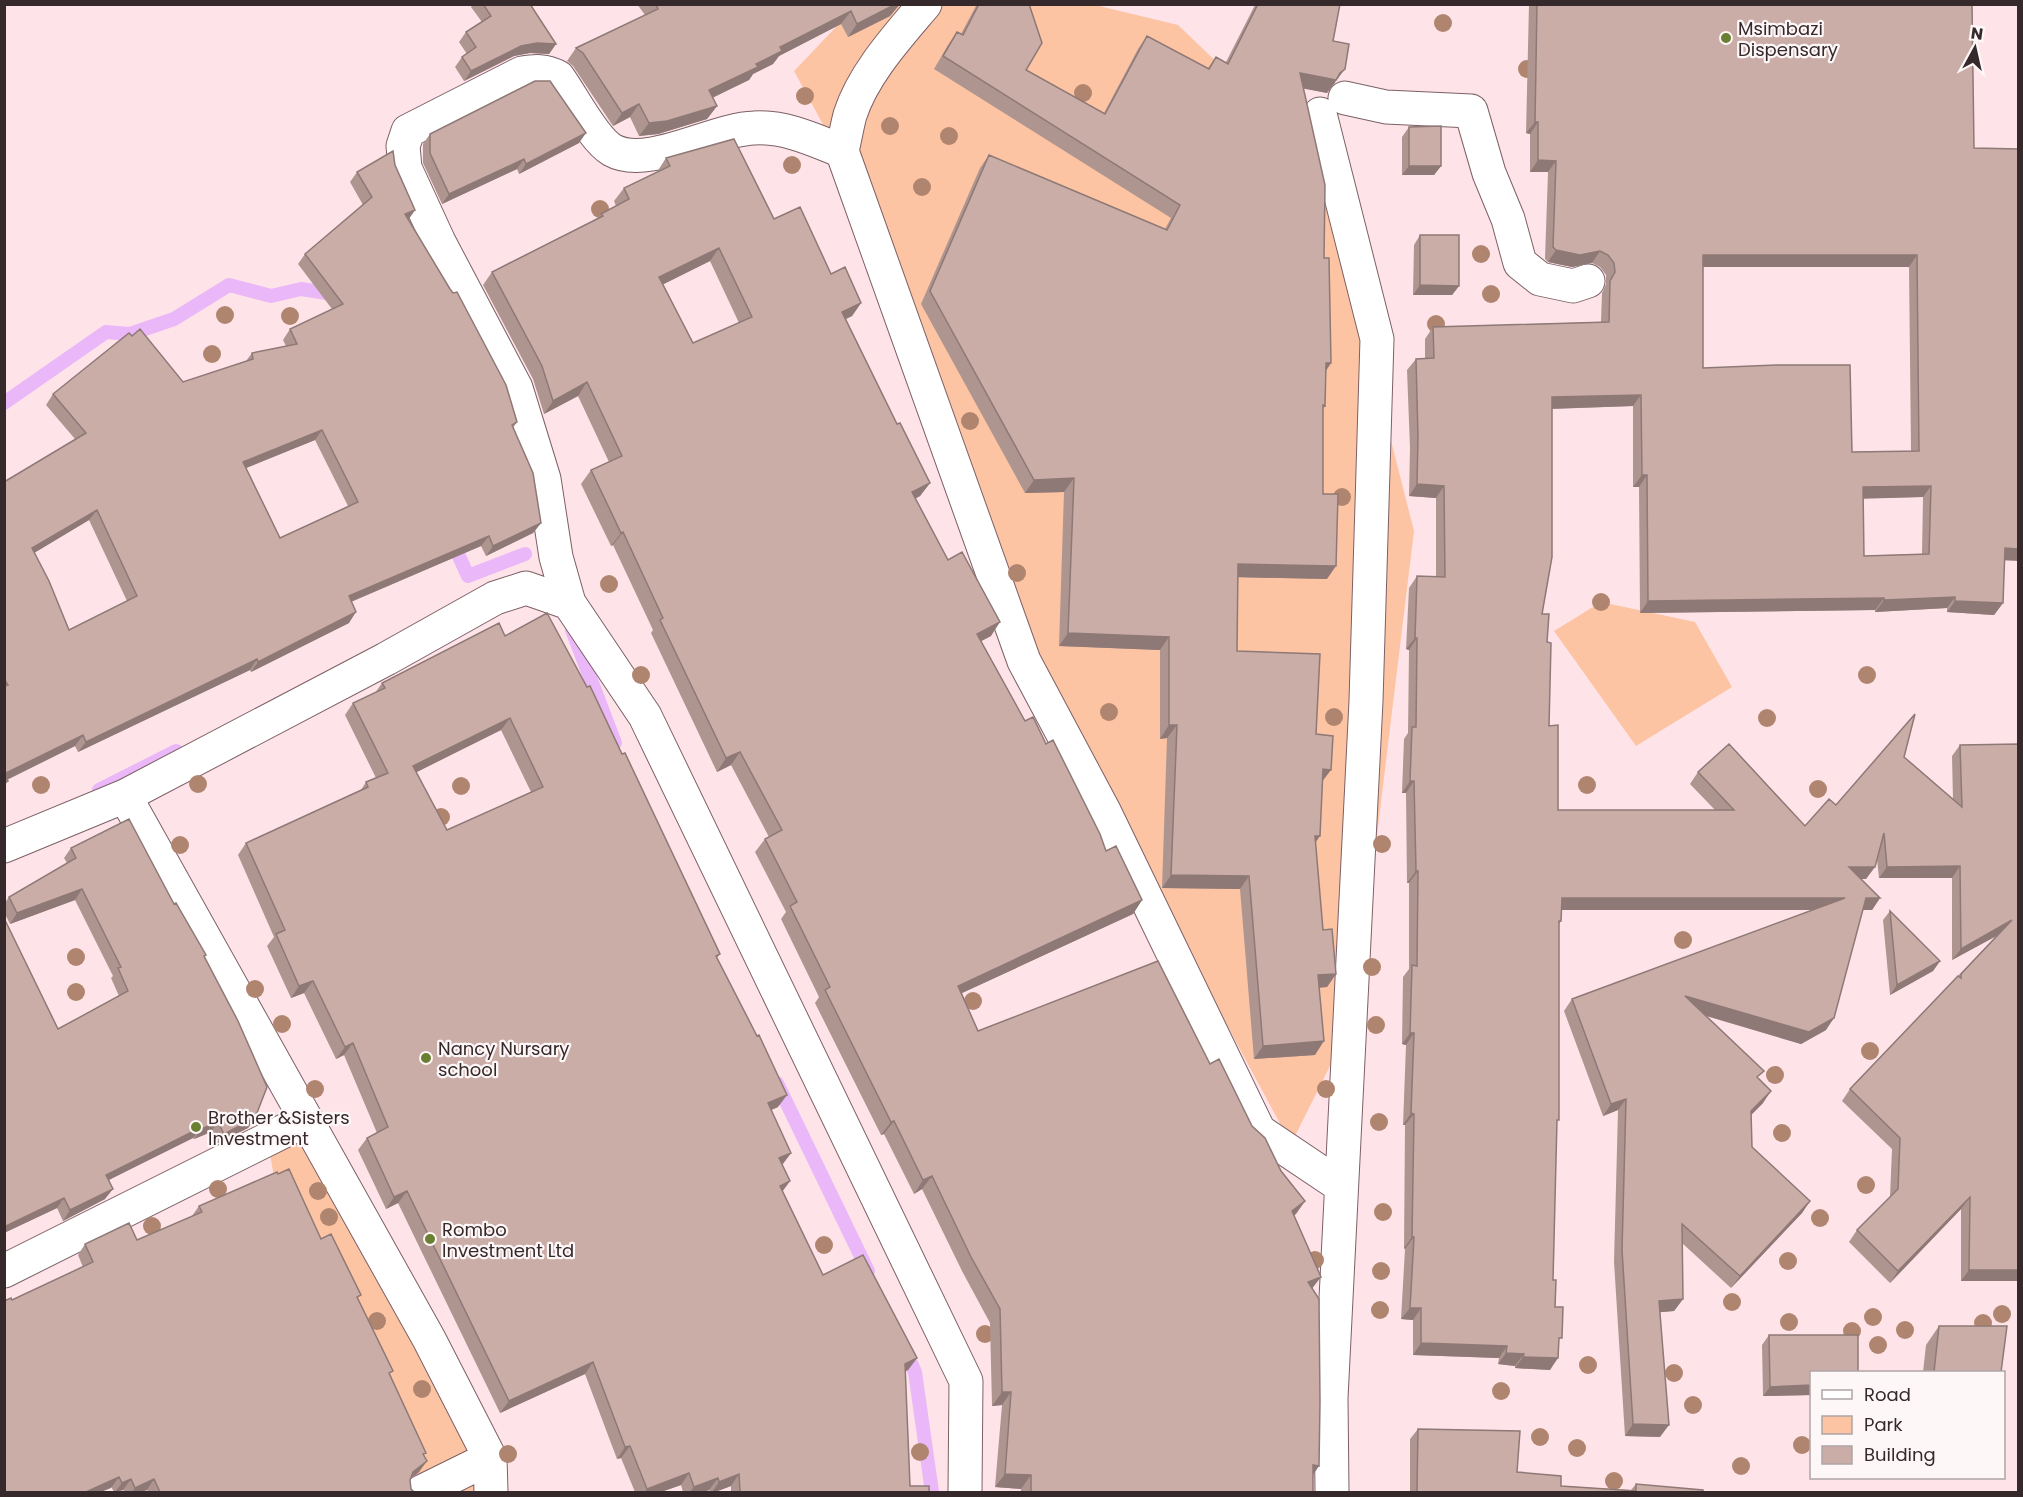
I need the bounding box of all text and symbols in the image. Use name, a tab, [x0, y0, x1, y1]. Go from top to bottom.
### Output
place label: Msimbazi Dispensary	[1738, 16, 1838, 62]
north arrow	[1945, 18, 2005, 78]
text: N	[1969, 21, 1985, 46]
marker: Msimbazi Dispensary	[1719, 31, 1733, 45]
place label: Nancy Nursary school	[438, 1036, 570, 1082]
marker: Nancy Nursary school	[419, 1051, 433, 1065]
place label: Brother &Sisters Investment	[208, 1105, 350, 1151]
marker: Brother &Sisters Investment	[189, 1120, 203, 1134]
place label: Rombo Investment Ltd	[442, 1217, 574, 1263]
marker: Rombo Investment Ltd	[423, 1232, 437, 1246]
legend	[1810, 1371, 2005, 1479]
text: Road	[1864, 1382, 1911, 1407]
text: Park	[1864, 1412, 1903, 1437]
text: Building	[1864, 1442, 1936, 1467]

